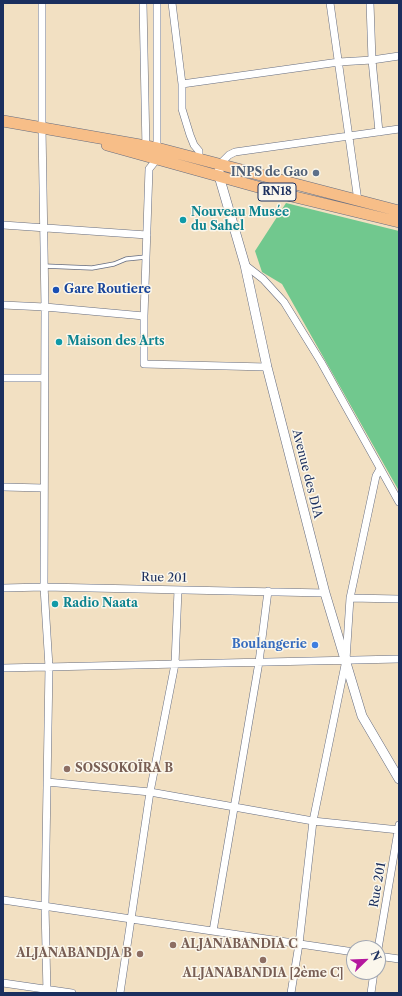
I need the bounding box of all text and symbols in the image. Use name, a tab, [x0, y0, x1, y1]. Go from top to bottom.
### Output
place label: INPS de Gao	[231, 166, 308, 180]
marker: INPS de Gao	[311, 168, 321, 178]
road number: RN18	[258, 183, 296, 201]
place label: Nouveau Musée du Sahel	[191, 206, 289, 234]
marker: Nouveau Musée du Sahel	[178, 215, 188, 225]
place label: Gare Routiere	[64, 283, 151, 297]
marker: Gare Routiere	[51, 285, 61, 295]
place label: Maison des Arts	[67, 335, 165, 349]
marker: Maison des Arts	[54, 337, 64, 347]
street label: Avenue des DIA	[289, 428, 325, 520]
street label: Rue 201	[141, 570, 187, 586]
place label: Radio Naata	[63, 597, 138, 611]
marker: Radio Naata	[50, 599, 60, 609]
place label: Boulangerie	[232, 638, 307, 652]
marker: Boulangerie	[310, 640, 320, 650]
place label: SOSSOKOÏRA B	[75, 762, 173, 776]
marker: SOSSOKOÏRA B	[62, 764, 72, 774]
street label: Rue 201	[367, 861, 389, 909]
place label: ALJANABANDIA C	[181, 938, 298, 952]
marker: ALJANABANDIA C	[168, 940, 178, 950]
north arrow	[346, 940, 386, 980]
place label: ALJANABANDJA B	[16, 947, 132, 961]
marker: ALJANABANDJA B	[135, 949, 145, 959]
text: N	[368, 949, 384, 963]
marker: ALJANABANDIA [2ème C]	[258, 955, 268, 965]
place label: ALJANABANDIA [2ème C]	[182, 967, 344, 981]

